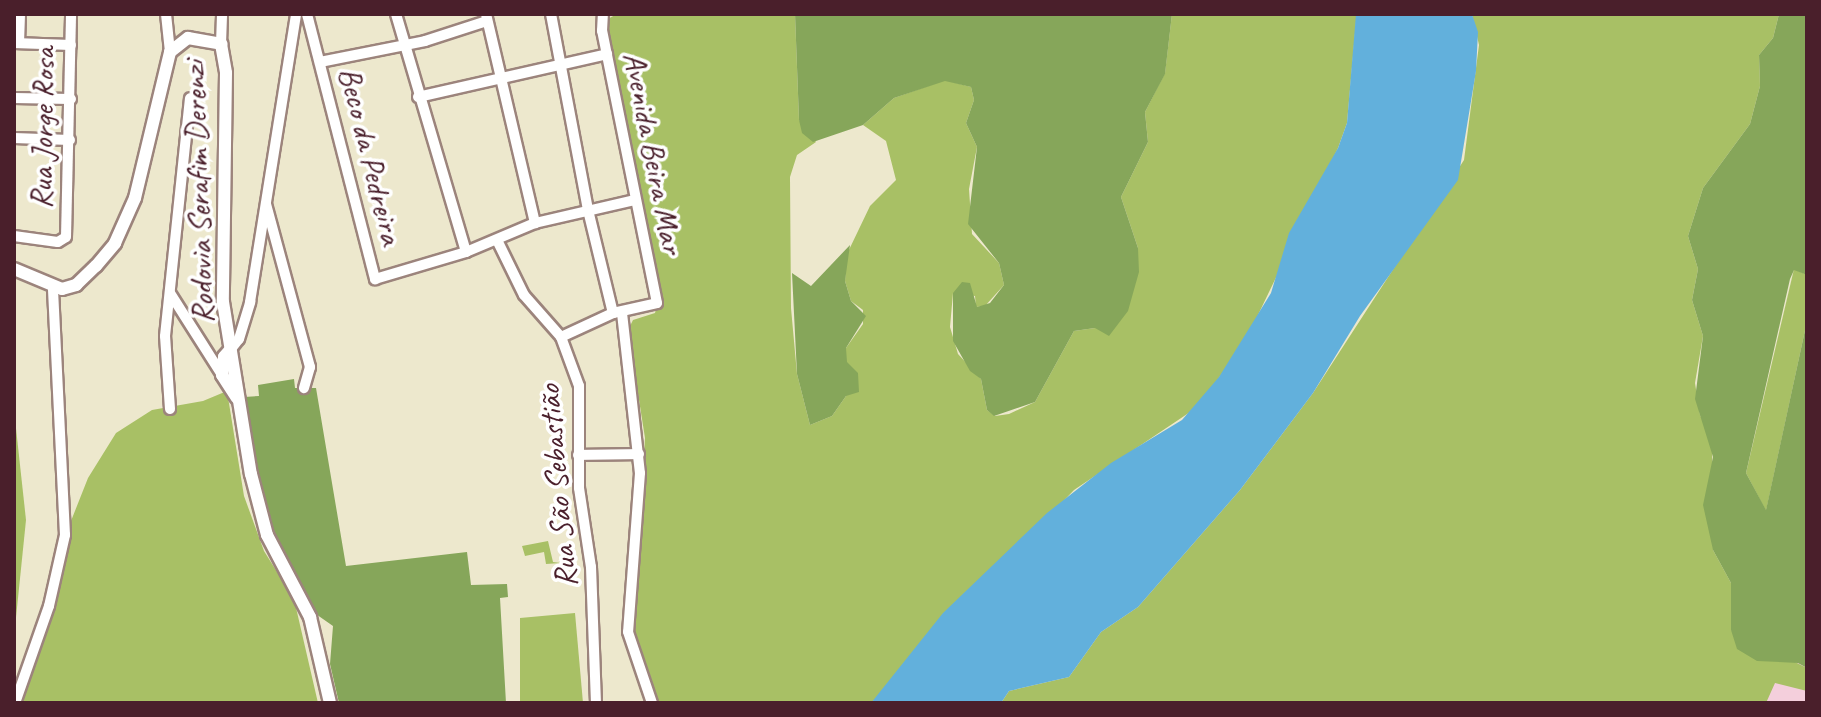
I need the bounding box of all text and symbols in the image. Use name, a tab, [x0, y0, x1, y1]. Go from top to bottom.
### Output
street label: Rua Jorge Rosa	[22, 47, 64, 209]
street label: Avenida Beira Mar	[615, 49, 691, 257]
street label: Rodovia Serafim Derenzi	[175, 60, 223, 324]
street label: Beco da Pedreira	[329, 63, 411, 249]
street label: Rua São Sebastião	[530, 384, 586, 588]

